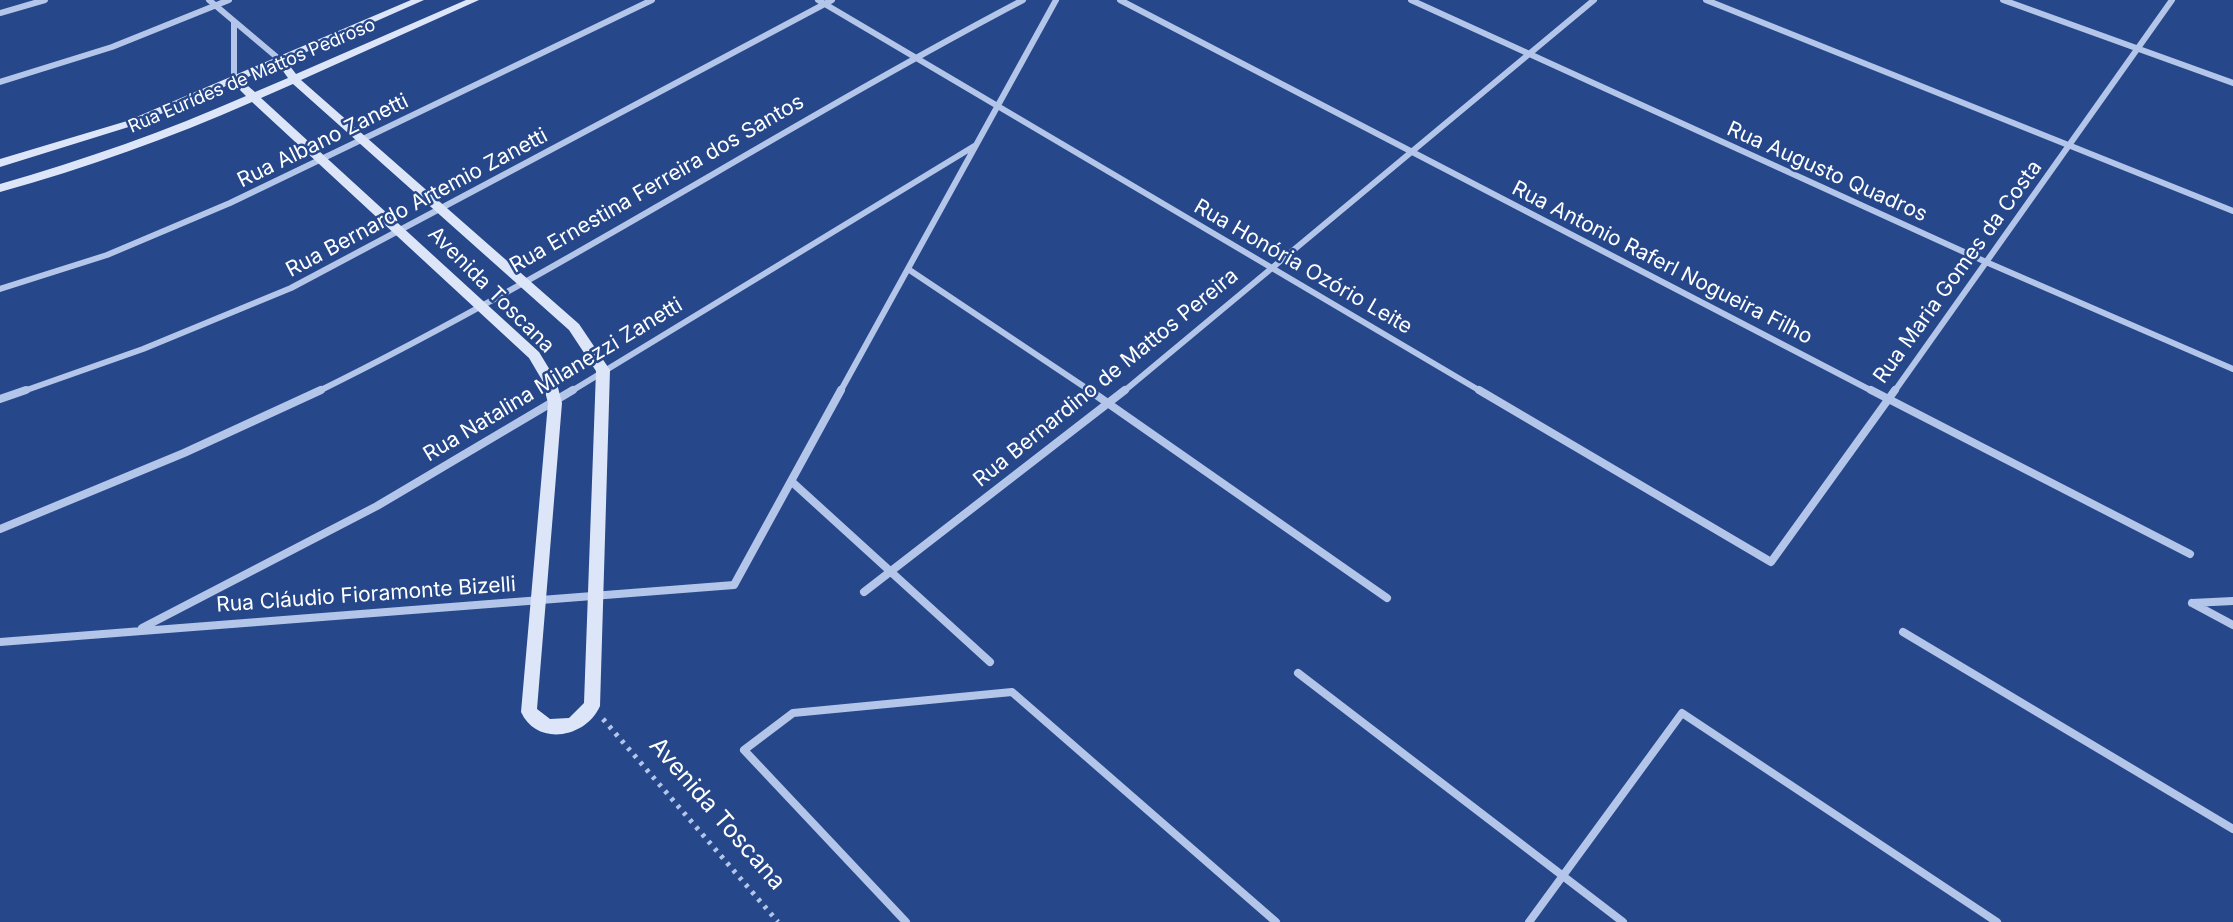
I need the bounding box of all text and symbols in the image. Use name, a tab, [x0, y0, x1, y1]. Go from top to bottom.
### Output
street label: Rua Eurídes de Mattos Pedroso	[125, 14, 379, 138]
street label: Rua Albano Zanetti	[233, 89, 413, 193]
street label: Rua Ernestina Ferreira dos Santos	[506, 89, 808, 279]
street label: Rua Augusto Quadros	[1723, 116, 1931, 228]
street label: Rua Bernardo Artemio Zanetti	[282, 123, 552, 283]
street label: Rua Maria Gomes da Costa	[1869, 156, 2047, 388]
street label: Rua Antonio Raferl Nogueira Filho	[1508, 176, 1816, 350]
street label: Rua Honória Ozório Leite	[1189, 194, 1417, 340]
street label: Avenida Toscana	[423, 222, 559, 358]
street label: Rua Bernardino de Mattos Pereira	[969, 263, 1243, 493]
street label: Rua Natalina Milanezzi Zanetti	[419, 293, 687, 467]
street label: Rua Cláudio Fioramonte Bizelli	[215, 572, 517, 618]
street label: Avenida Toscana	[643, 732, 791, 896]

